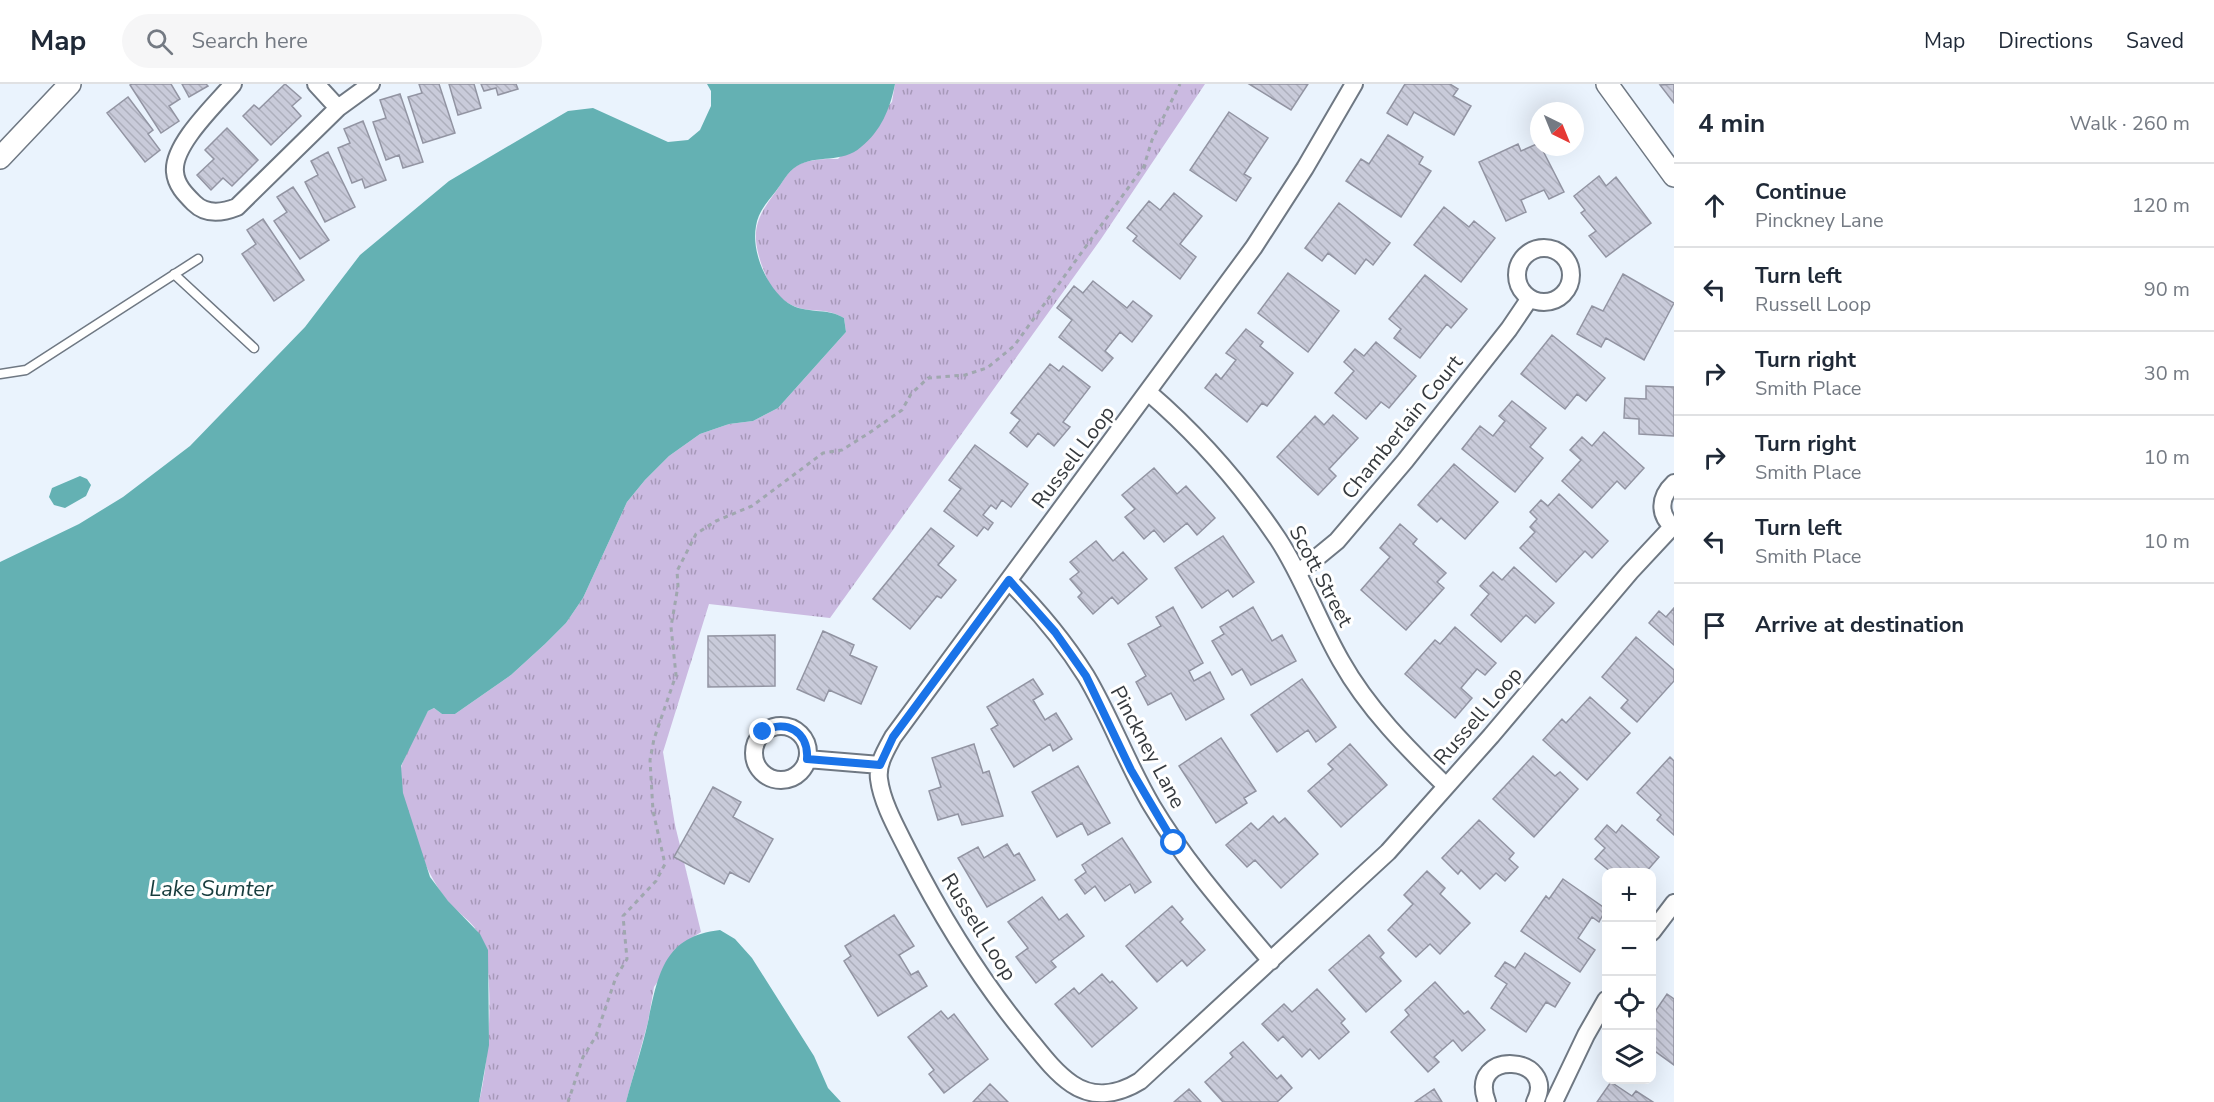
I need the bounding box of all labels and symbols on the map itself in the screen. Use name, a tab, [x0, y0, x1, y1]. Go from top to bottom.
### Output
north arrow	[1530, 102, 1584, 156]
street label: Chamberlain Court	[1335, 349, 1469, 505]
street label: Russell Loop	[1025, 400, 1121, 514]
street label: Scott Street	[1283, 520, 1360, 632]
street label: Russell Loop	[1427, 661, 1529, 771]
street label: Pinckney Lane	[1104, 681, 1192, 813]
route end	[749, 718, 775, 744]
route start	[1160, 829, 1186, 855]
street label: Russell Loop	[935, 868, 1023, 986]
water label: Lake Sumter	[149, 874, 274, 904]

